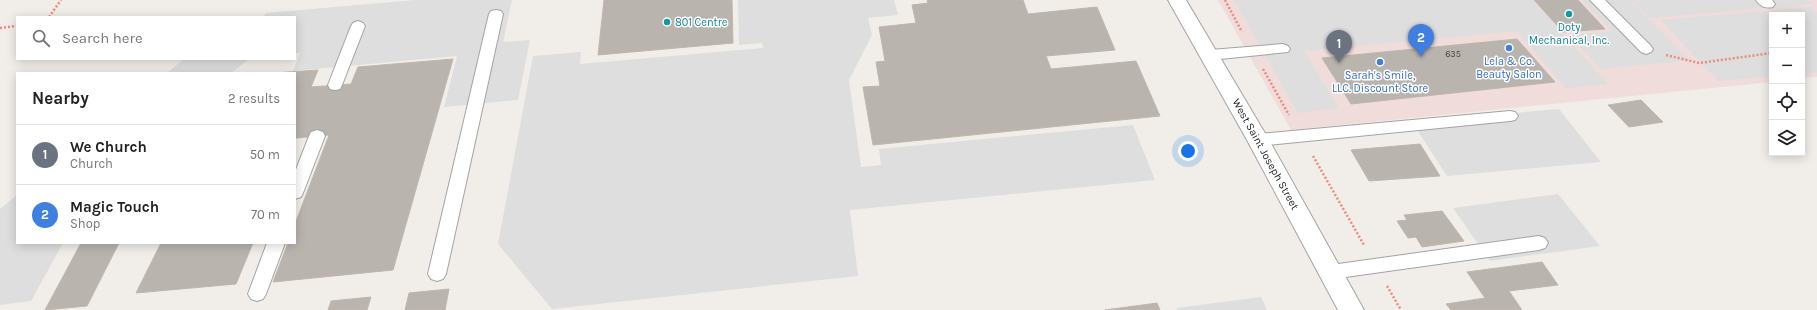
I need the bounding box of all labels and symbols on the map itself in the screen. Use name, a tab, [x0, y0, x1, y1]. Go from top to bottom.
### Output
marker: Doty Mechanical, Inc.	[1564, 9, 1574, 19]
place label: 801 Centre	[675, 16, 728, 29]
marker: 801 Centre	[662, 17, 672, 27]
place label: Doty Mechanical, Inc.	[1529, 21, 1609, 47]
pin: 2	[1408, 24, 1434, 57]
pin: 1	[1326, 30, 1352, 63]
marker: Lela & Co. Beauty Salon	[1504, 43, 1514, 53]
house number: 635	[1445, 49, 1461, 59]
place label: Lela & Co. Beauty Salon	[1476, 55, 1542, 81]
marker: Sarah's Smile, LLC. Discount Store	[1375, 57, 1385, 67]
place label: Sarah's Smile, LLC. Discount Store	[1332, 69, 1428, 95]
street label: West Saint Joseph Street	[1230, 97, 1301, 212]
your location	[1178, 141, 1198, 161]

